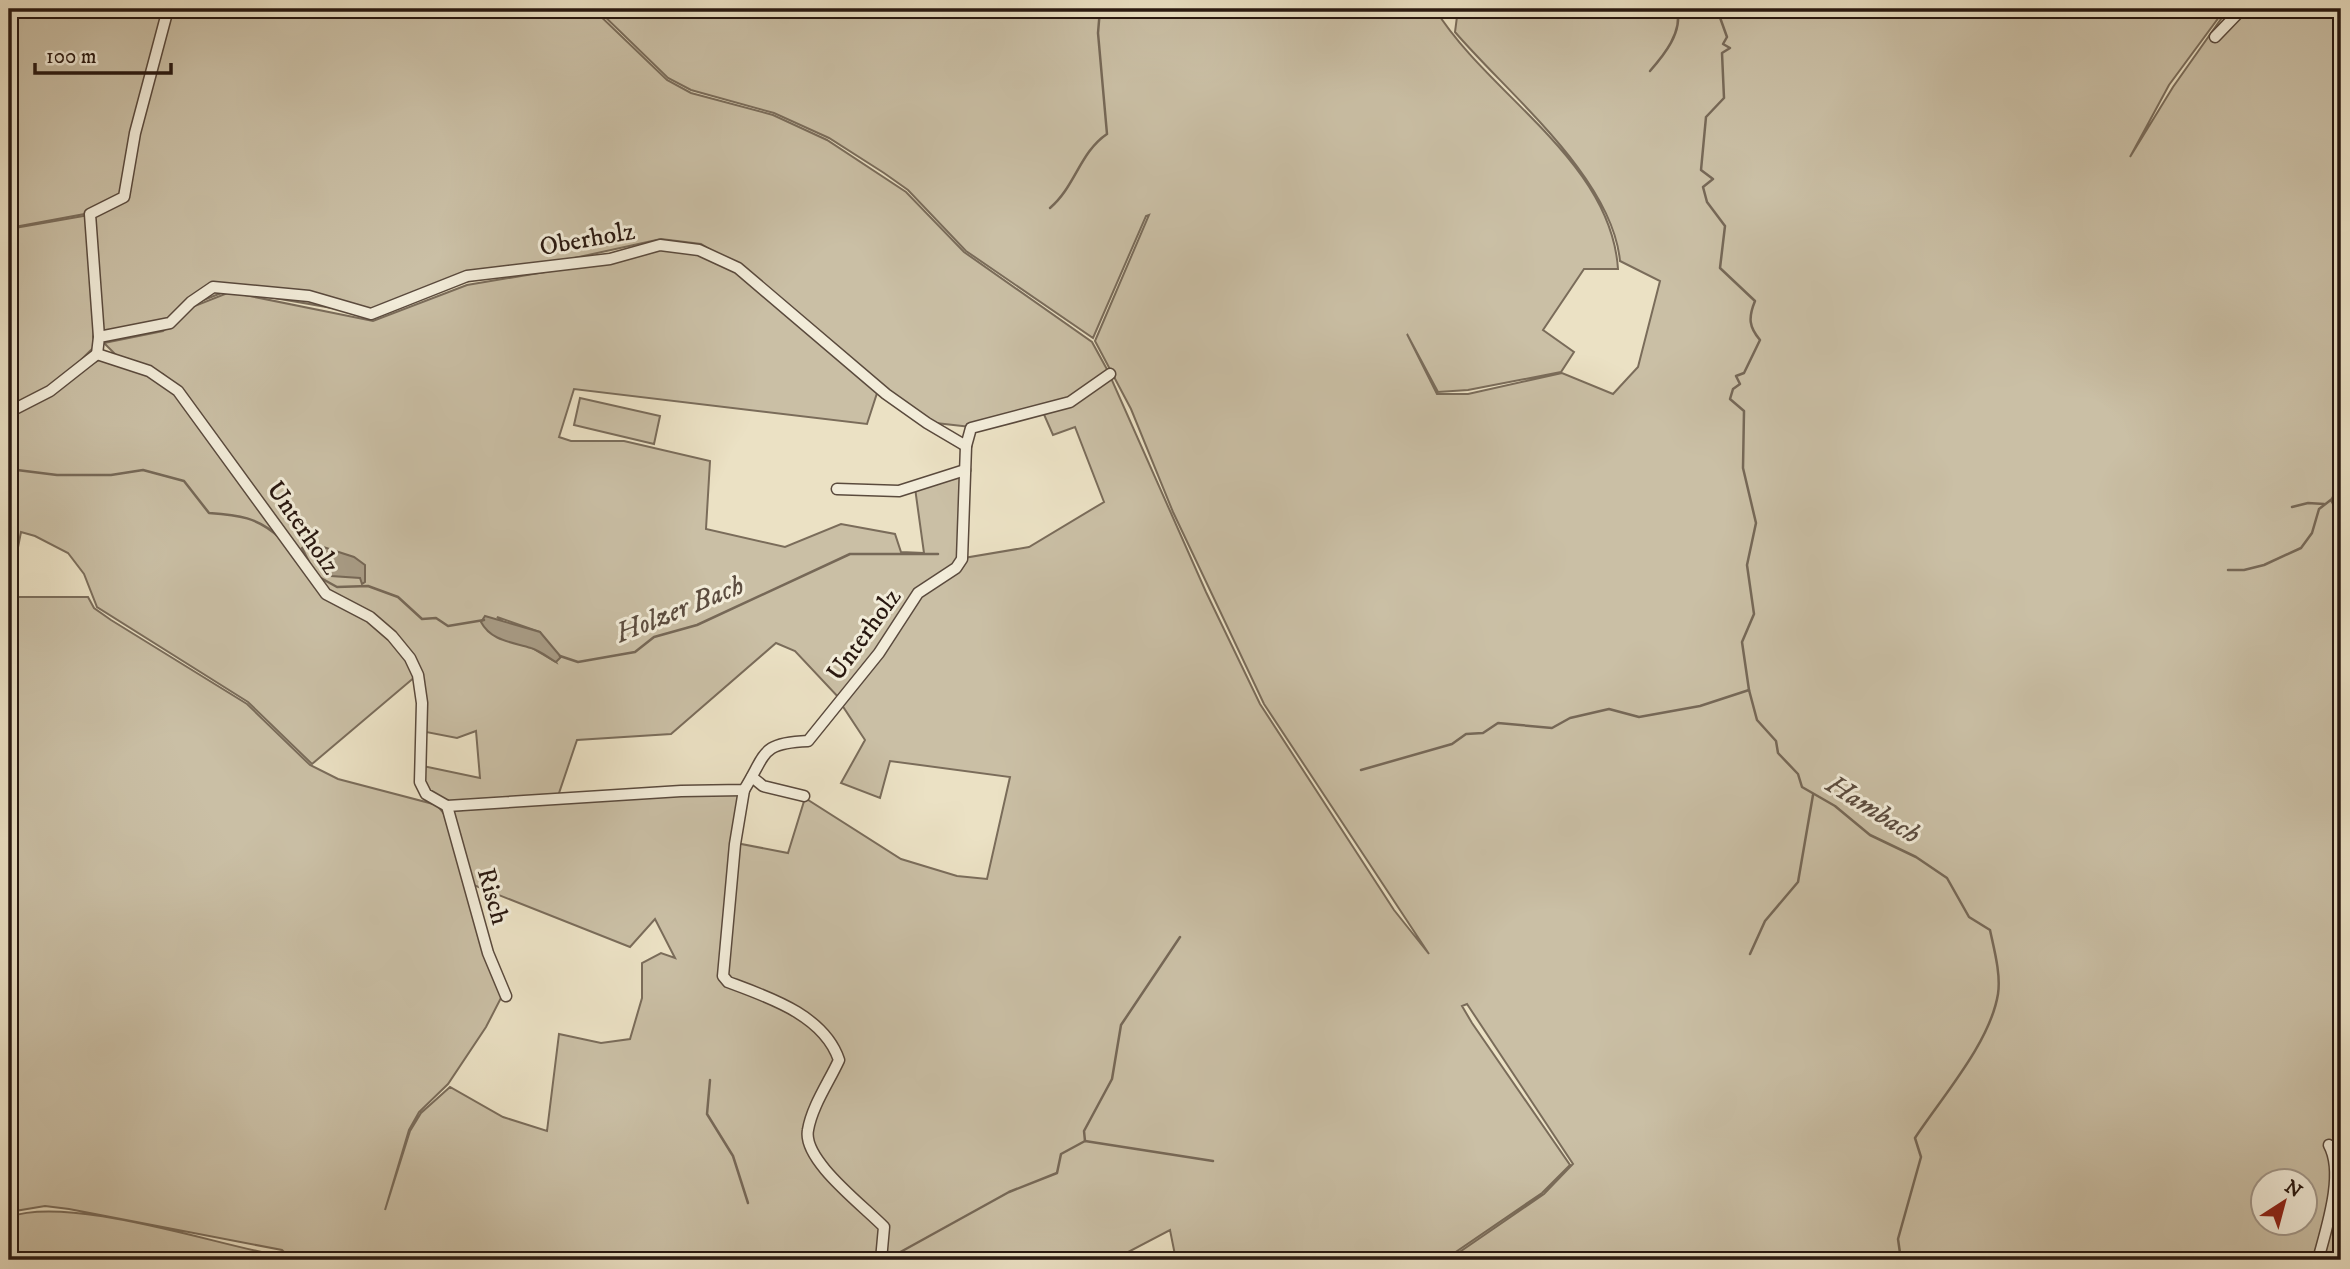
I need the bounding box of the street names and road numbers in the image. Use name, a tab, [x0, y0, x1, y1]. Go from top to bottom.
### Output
street label: Oberholz	[537, 215, 637, 264]
street label: Unterholz	[259, 475, 347, 581]
street label: Unterholz	[819, 582, 909, 688]
street label: Risch	[469, 864, 516, 929]

